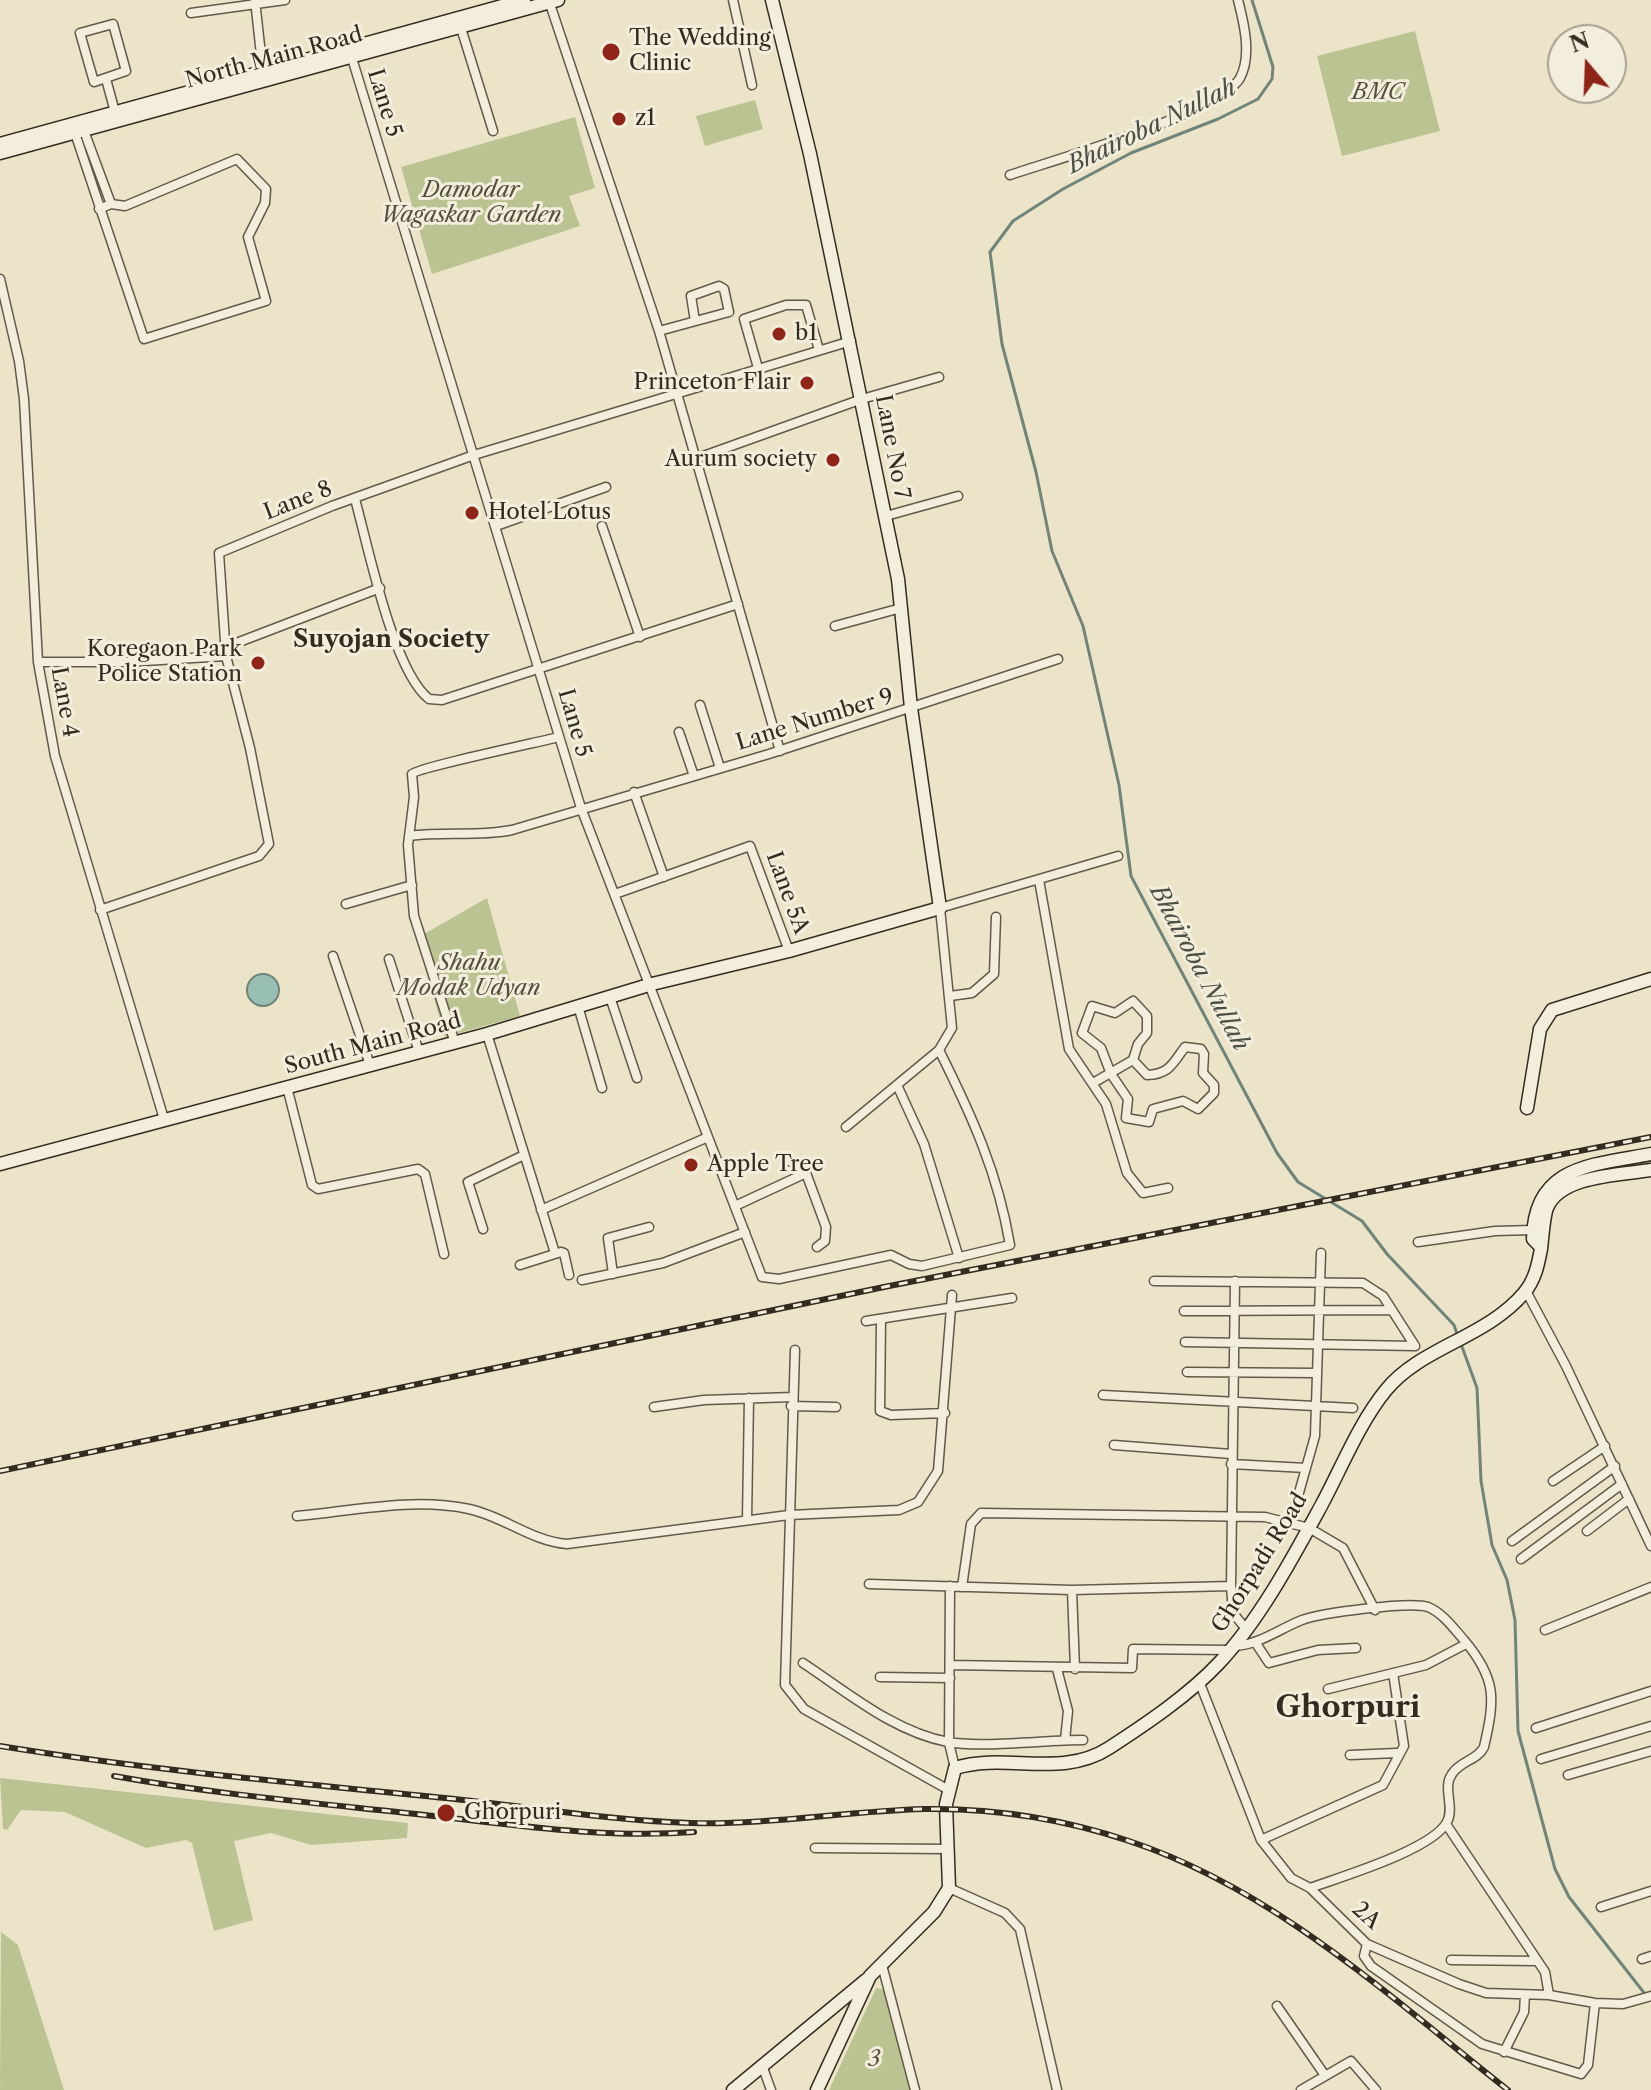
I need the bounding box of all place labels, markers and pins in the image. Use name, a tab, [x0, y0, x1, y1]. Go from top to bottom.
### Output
place label: The Wedding Clinic	[629, 26, 771, 78]
marker: The Wedding Clinic	[600, 41, 622, 63]
place label: z1	[635, 106, 656, 132]
marker: z1	[610, 110, 628, 128]
place label: b1	[795, 321, 818, 347]
marker: b1	[770, 325, 788, 343]
place label: Princeton Flair	[634, 370, 791, 396]
marker: Princeton Flair	[798, 374, 816, 392]
place label: Aurum society	[665, 447, 817, 473]
marker: Aurum society	[824, 451, 842, 469]
place label: Hotel Lotus	[488, 500, 611, 526]
marker: Hotel Lotus	[463, 504, 481, 522]
place label: Koregaon Park Police Station	[87, 637, 242, 688]
marker: Koregaon Park Police Station	[249, 654, 267, 672]
place label: Apple Tree	[707, 1152, 824, 1178]
marker: Apple Tree	[682, 1156, 700, 1174]
place label: Ghorpuri	[464, 1800, 561, 1826]
marker: Ghorpuri	[435, 1802, 457, 1824]

